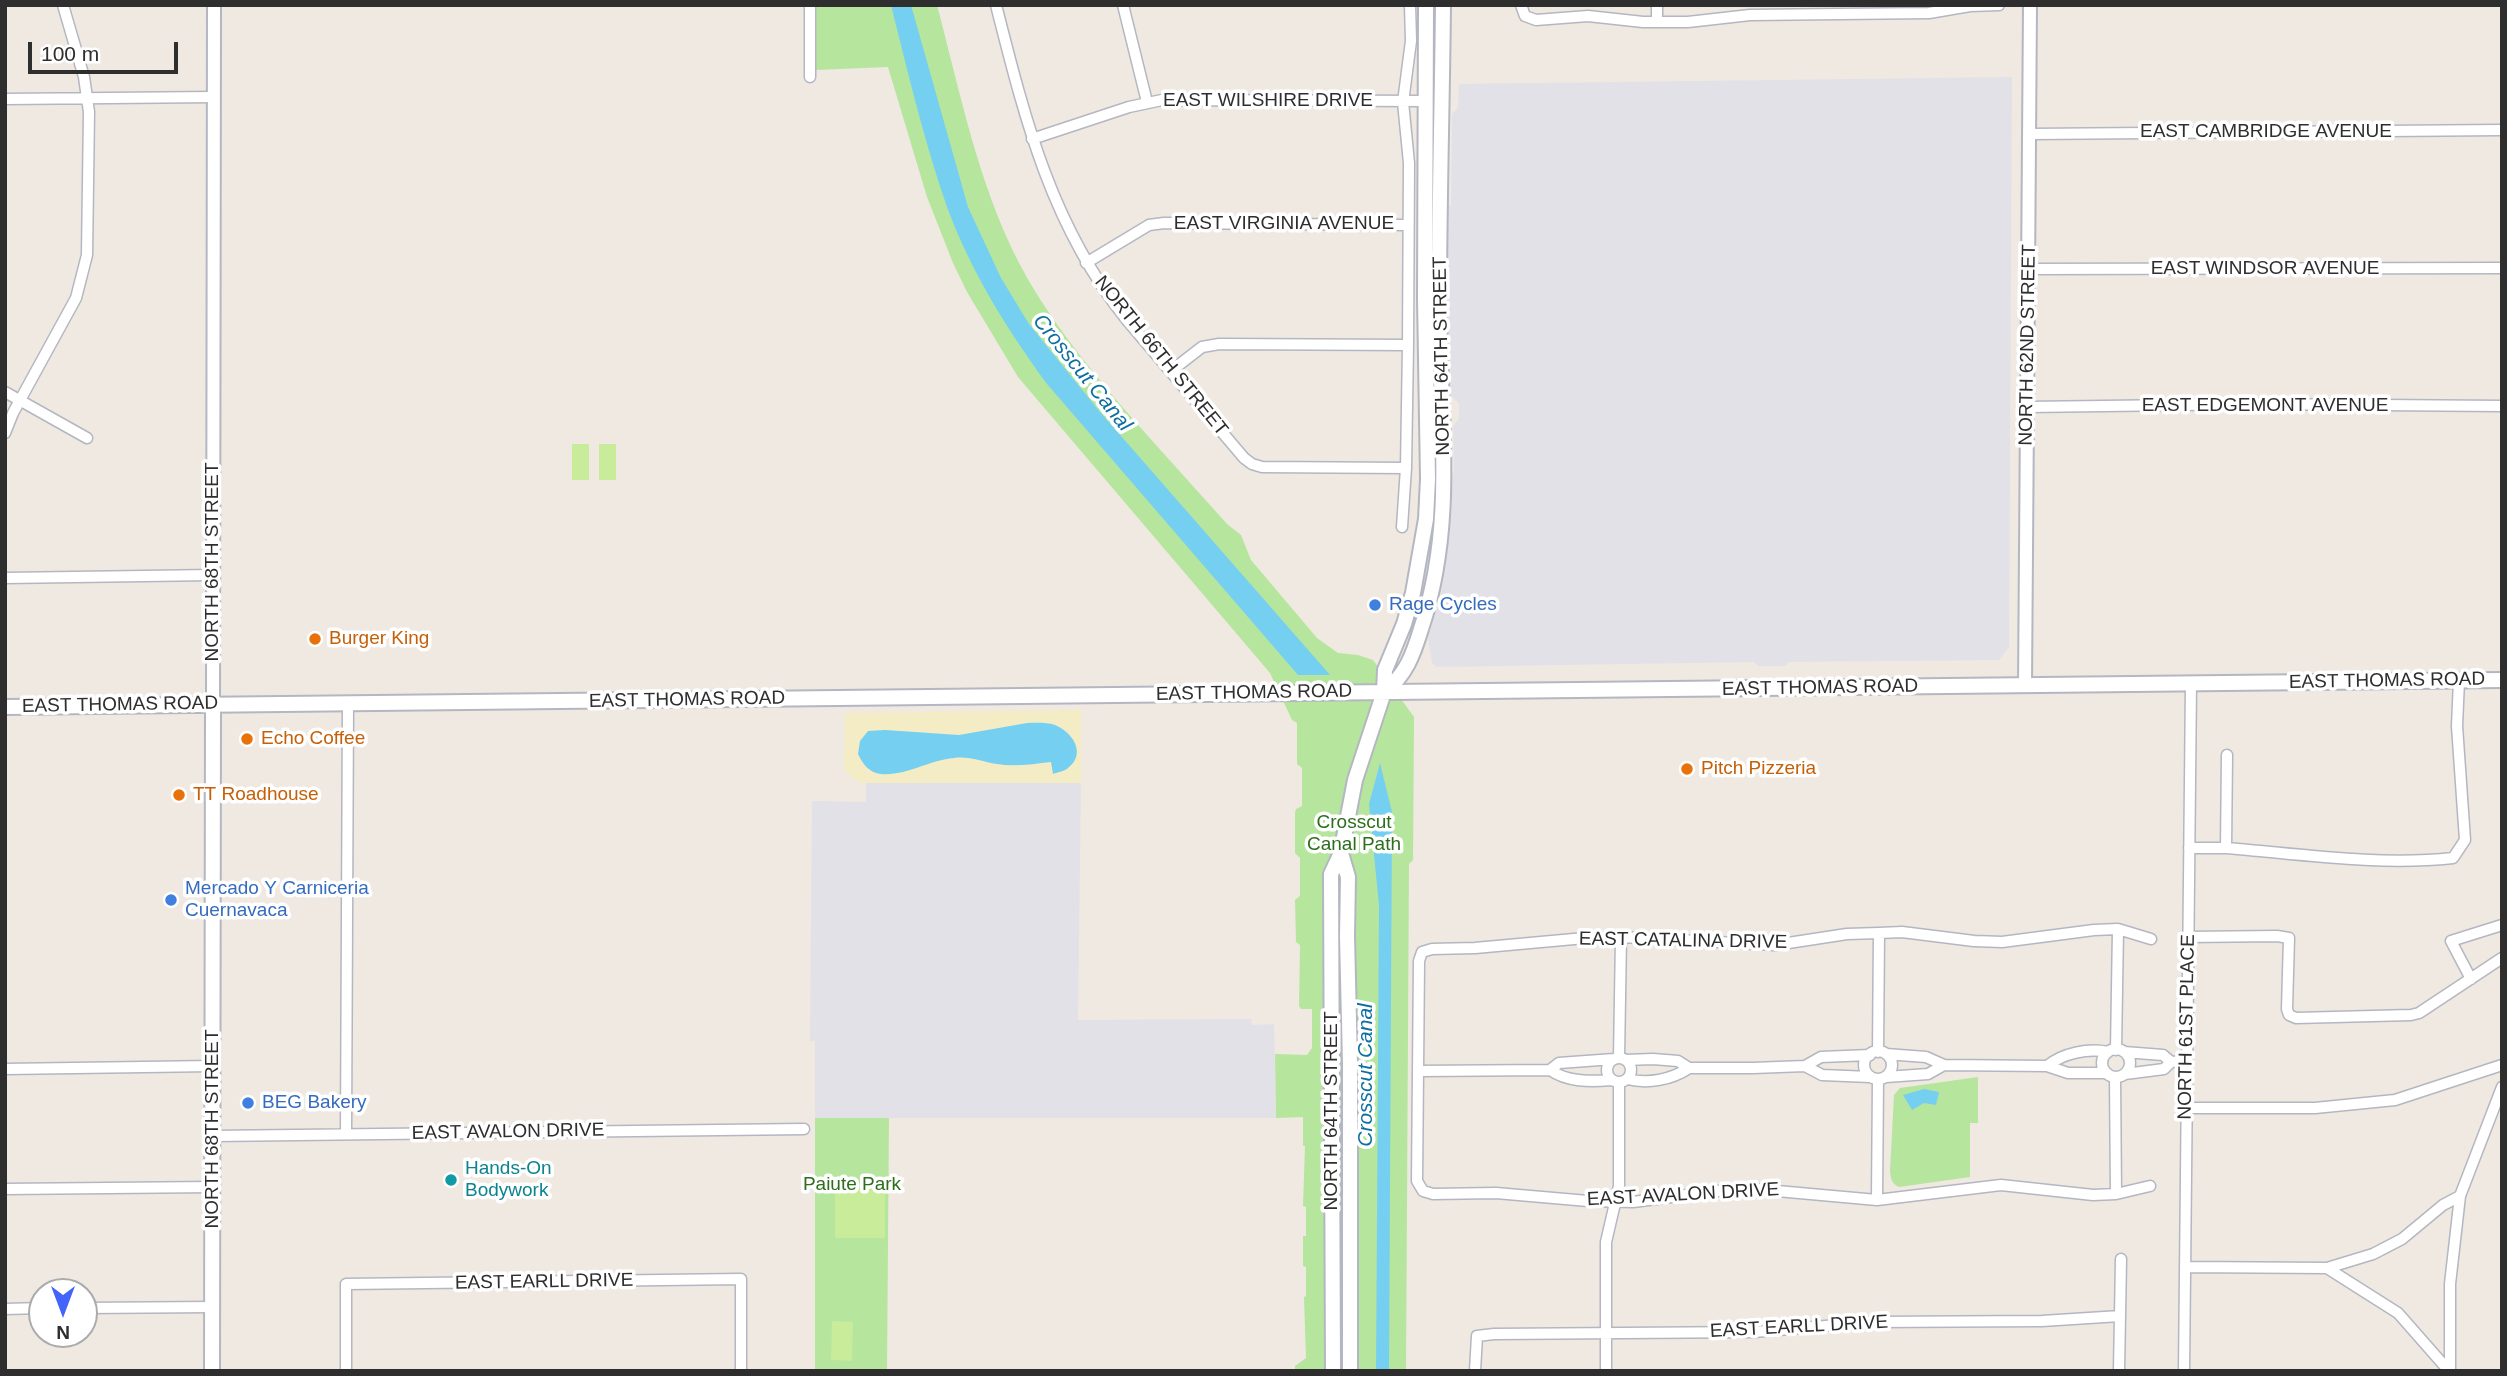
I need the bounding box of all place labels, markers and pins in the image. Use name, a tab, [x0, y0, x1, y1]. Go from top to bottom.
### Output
place label: Rage Cycles	[1389, 594, 1497, 616]
marker: Rage Cycles	[1367, 597, 1383, 613]
place label: Burger King	[329, 628, 429, 650]
marker: Burger King	[307, 631, 323, 647]
place label: Echo Coffee	[261, 728, 365, 750]
marker: Echo Coffee	[239, 731, 255, 747]
place label: Pitch Pizzeria	[1701, 758, 1816, 780]
marker: Pitch Pizzeria	[1679, 761, 1695, 777]
place label: TT Roadhouse	[193, 784, 319, 806]
marker: TT Roadhouse	[171, 787, 187, 803]
place label: Mercado Y Carniceria Cuernavaca	[185, 878, 369, 922]
marker: Mercado Y Carniceria Cuernavaca	[163, 892, 179, 908]
place label: BEG Bakery	[262, 1092, 367, 1114]
marker: BEG Bakery	[240, 1095, 256, 1111]
place label: Hands-On Bodywork	[465, 1158, 552, 1202]
marker: Hands-On Bodywork	[443, 1172, 459, 1188]

